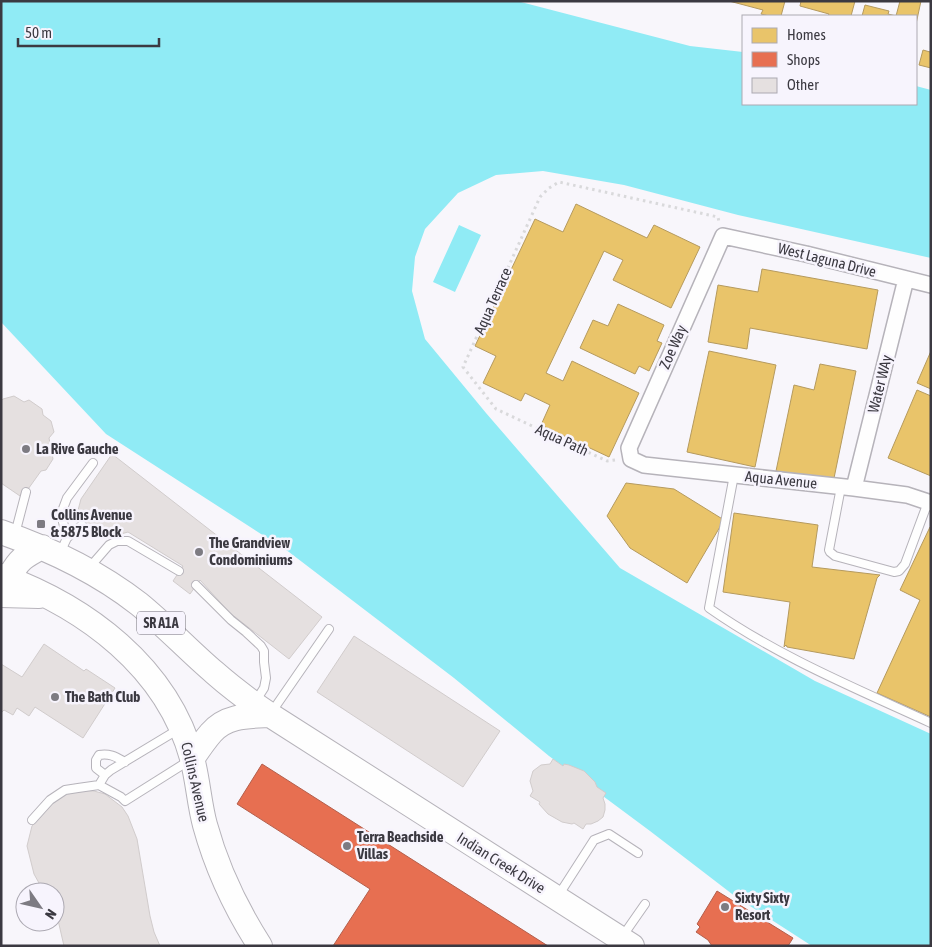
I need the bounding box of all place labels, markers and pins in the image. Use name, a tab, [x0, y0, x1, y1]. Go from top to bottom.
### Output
place label: La Rive Gauche	[36, 440, 119, 457]
marker: La Rive Gauche	[20, 443, 32, 455]
place label: Collins Avenue & 5875 Block	[51, 506, 133, 540]
marker: Collins Avenue & 5875 Block	[35, 518, 47, 530]
place label: The Grandview Condominiums	[209, 534, 293, 568]
marker: The Grandview Condominiums	[193, 546, 205, 558]
place label: The Bath Club	[65, 688, 140, 705]
marker: The Bath Club	[49, 691, 61, 703]
place label: Terra Beachside Villas	[356, 828, 444, 862]
marker: Terra Beachside Villas	[341, 840, 353, 852]
place label: Sixty Sixty Resort	[735, 889, 790, 923]
marker: Sixty Sixty Resort	[719, 901, 731, 913]

